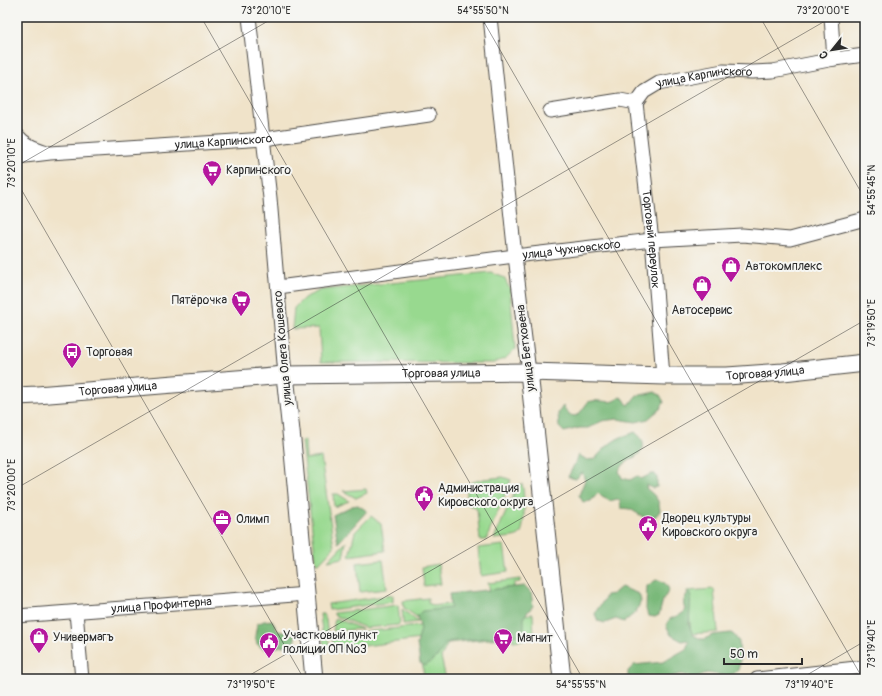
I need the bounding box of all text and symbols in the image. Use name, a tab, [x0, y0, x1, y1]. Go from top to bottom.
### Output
text: 73°20'10"E	[241, 5, 291, 17]
text: 54°55'50"N	[457, 5, 509, 17]
text: 73°20'00"E	[797, 5, 849, 17]
north arrow	[812, 30, 852, 70]
text: С	[816, 48, 831, 61]
street label: улица Карпинского	[652, 64, 753, 91]
street label: улица Карпинского	[173, 130, 274, 152]
text: 73°20'10"E	[6, 138, 18, 188]
supermarket icon: Карпинского	[201, 159, 223, 187]
place label: Карпинского	[226, 163, 291, 178]
text: 54°55'45"N	[866, 165, 878, 215]
street label: Торговый переулок	[639, 189, 663, 289]
street label: улица Чухновского	[521, 236, 622, 263]
shop icon: Автокомплекс	[720, 255, 742, 283]
place label: Автокомплекс	[745, 259, 822, 274]
shop icon: Автосервис	[691, 274, 713, 302]
supermarket icon: Пятёрочка	[230, 289, 252, 317]
street label: улица Олега Кошевого	[270, 289, 296, 407]
place label: Пятёрочка	[172, 293, 227, 308]
text: 73°19'50"E	[866, 299, 878, 347]
street label: улица Бетховена	[513, 303, 539, 393]
place label: Автосервис	[671, 303, 733, 318]
bus stop icon: Торговая	[61, 341, 83, 369]
place label: Торговая	[86, 345, 133, 360]
street label: Торговая улица	[725, 362, 806, 384]
street label: Торговая улица	[402, 365, 481, 381]
street label: Торговая улица	[78, 378, 158, 399]
text: 73°20'00"E	[6, 459, 18, 511]
place label: Администрация Кировского округа	[438, 481, 534, 510]
public building icon: Администрация Кировского округа	[413, 484, 435, 512]
office icon: Олимп	[211, 508, 233, 536]
place label: Дворец культуры Кировского округа	[661, 511, 758, 540]
place label: Олимп	[236, 512, 269, 527]
public building icon: Дворец культуры Кировского округа	[637, 514, 659, 542]
street label: улица Профинтерна	[110, 594, 213, 616]
text: 73°19'40"E	[866, 620, 878, 668]
shop icon: Универмагъ	[28, 626, 50, 654]
supermarket icon: Магнит	[492, 627, 514, 655]
place label: Участковый пункт полиции ОП №3	[283, 628, 378, 657]
place label: Универмагъ	[53, 630, 114, 645]
public building icon: Участковый пункт полиции ОП №3	[258, 631, 280, 659]
place label: Магнит	[517, 631, 553, 646]
scale bar	[724, 640, 802, 666]
text: 50 m	[730, 647, 758, 662]
text: 73°19'50"E	[227, 679, 275, 691]
text: 54°55'55"N	[556, 679, 606, 691]
text: 73°19'40"E	[785, 679, 833, 691]

